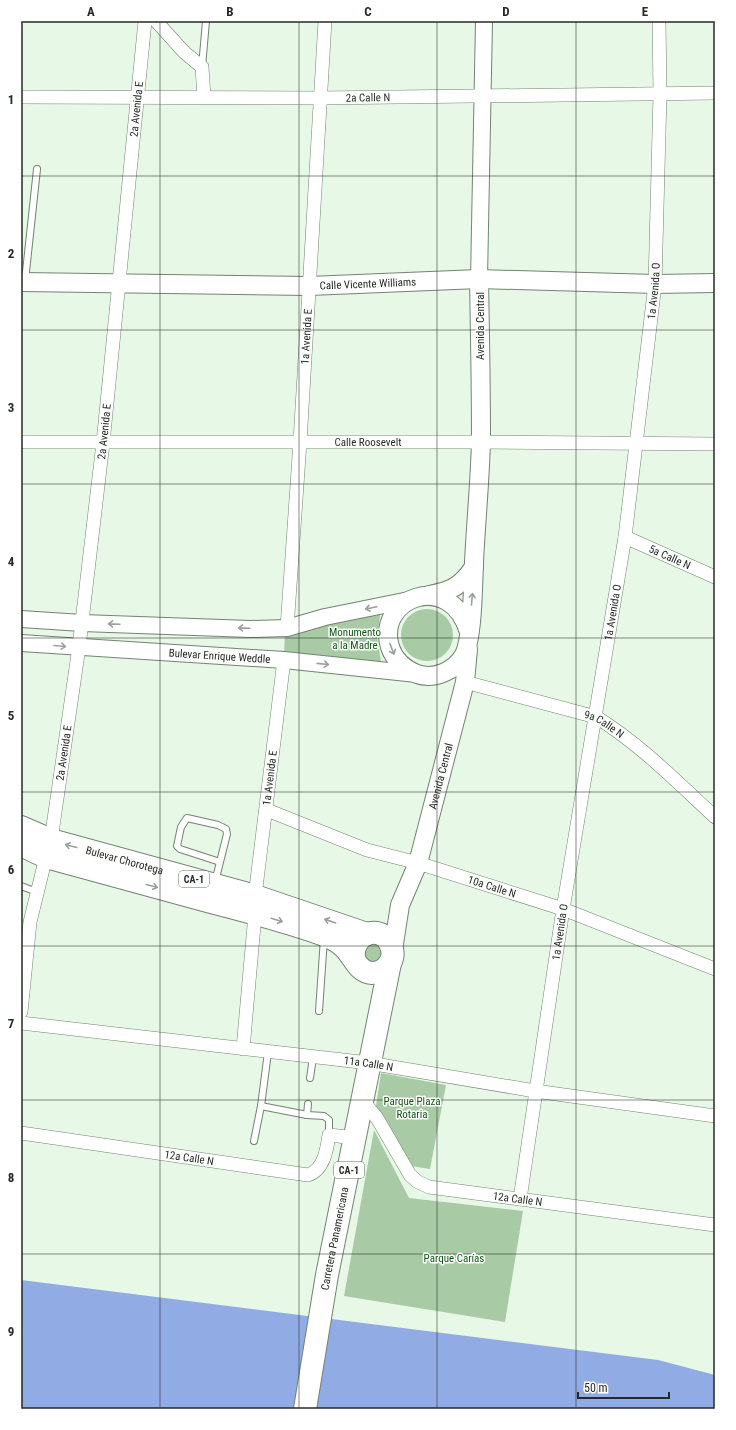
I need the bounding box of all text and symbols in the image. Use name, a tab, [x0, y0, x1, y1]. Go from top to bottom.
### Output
text: A	[87, 4, 95, 19]
text: B	[226, 4, 234, 19]
text: C	[364, 4, 372, 19]
text: D	[502, 4, 510, 19]
text: E	[642, 4, 649, 19]
street label: 2a Avenida E	[127, 80, 146, 137]
street label: 2a Calle N	[346, 91, 390, 104]
text: 1	[8, 92, 14, 107]
text: 2	[8, 246, 15, 261]
street label: 1a Avenida O	[644, 262, 662, 320]
street label: Calle Vicente Williams	[319, 275, 416, 292]
street label: Avenida Central	[474, 292, 487, 360]
street label: 1a Avenida E	[298, 308, 314, 365]
text: 3	[8, 400, 14, 415]
street label: 2a Avenida E	[95, 403, 113, 460]
street label: Calle Roosevelt	[335, 436, 401, 449]
street label: 5a Calle N	[647, 542, 693, 572]
text: 4	[8, 554, 15, 569]
street label: 1a Avenida O	[601, 583, 624, 641]
one-way arrow	[468, 593, 476, 606]
one-way arrow	[365, 604, 378, 612]
one-way arrow	[108, 621, 121, 628]
one-way arrow	[238, 625, 251, 632]
park label: Monumento a la Madre	[329, 626, 381, 652]
one-way arrow	[53, 642, 66, 649]
one-way arrow	[388, 643, 396, 655]
street label: Bulevar Enrique Weddle	[168, 646, 271, 666]
one-way arrow	[316, 661, 329, 668]
text: 5	[8, 708, 15, 723]
street label: 9a Calle N	[583, 708, 627, 741]
street label: 2a Avenida E	[53, 724, 74, 781]
street label: Avenida Central	[426, 742, 455, 811]
street label: 1a Avenida E	[260, 749, 279, 806]
one-way arrow	[65, 842, 78, 849]
street label: Bulevar Chorotega	[84, 843, 165, 877]
text: 6	[8, 862, 15, 877]
road number: CA-1	[179, 871, 209, 887]
street label: 10a Calle N	[466, 873, 518, 900]
one-way arrow	[145, 882, 158, 890]
street label: 1a Avenida O	[549, 903, 570, 961]
one-way arrow	[270, 917, 283, 924]
one-way arrow	[324, 917, 337, 924]
text: 7	[8, 1016, 15, 1031]
street label: 11a Calle N	[343, 1054, 394, 1074]
park label: Parque Plaza Rotaria	[383, 1095, 441, 1121]
street label: 12a Calle N	[164, 1148, 215, 1168]
road number: CA-1	[334, 1162, 364, 1178]
text: 8	[8, 1170, 14, 1185]
street label: Carretera Panamericana	[318, 1186, 351, 1291]
street label: 12a Calle N	[492, 1189, 543, 1208]
park label: Parque Carías	[424, 1252, 484, 1265]
text: 9	[8, 1324, 14, 1339]
scale bar	[578, 1374, 669, 1400]
text: 50 m	[584, 1381, 608, 1395]

